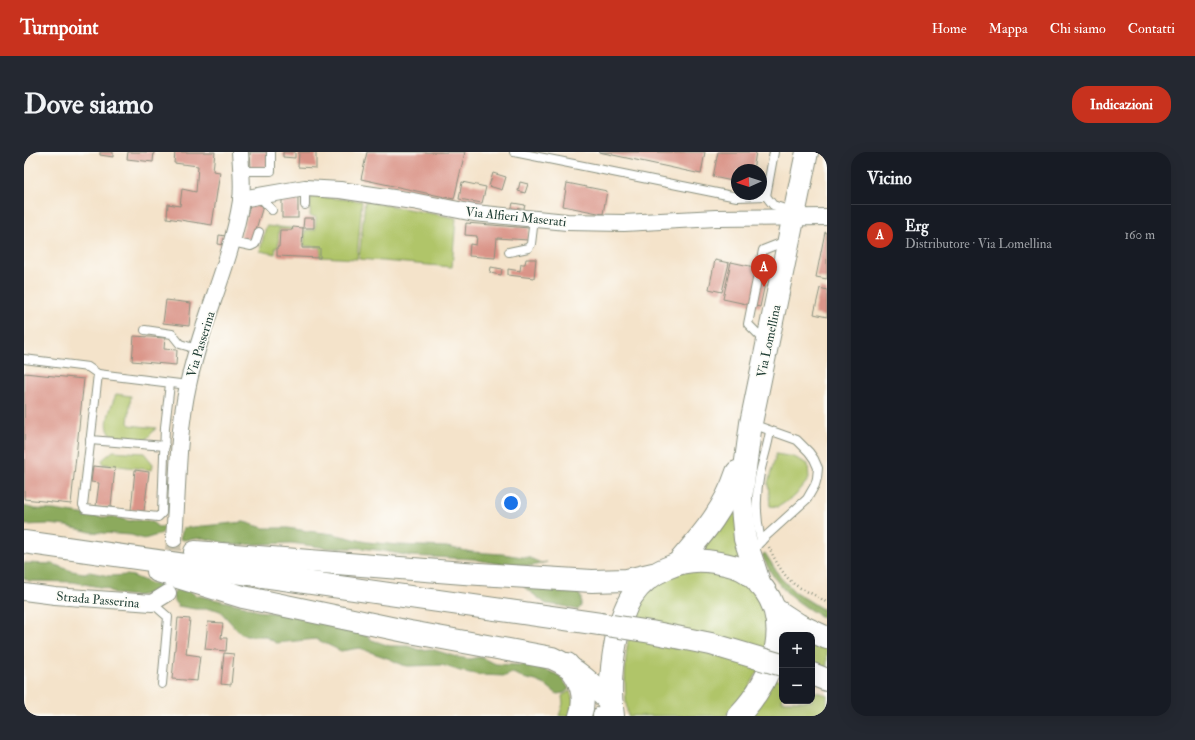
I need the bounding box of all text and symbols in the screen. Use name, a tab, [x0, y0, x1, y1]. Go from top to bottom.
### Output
text: Turnpoint	[20, 16, 98, 40]
text: Home	[932, 20, 967, 37]
text: Mappa	[989, 20, 1028, 37]
text: Chi siamo	[1050, 20, 1106, 37]
text: Contatti	[1128, 20, 1175, 37]
button: Indicazioni	[1072, 86, 1171, 123]
text: Dove siamo	[24, 87, 153, 122]
north arrow	[731, 164, 767, 200]
text: Vicino	[867, 168, 912, 189]
street label: Via Alfieri Maserati	[465, 204, 568, 230]
text: Erg	[905, 217, 929, 236]
text: A	[876, 227, 884, 243]
text: 160 m	[1124, 227, 1155, 243]
text: Distributore · Via Lomellina	[905, 236, 1052, 252]
pin: A	[751, 254, 777, 287]
street label: Via Lomellina	[753, 303, 785, 379]
street label: Via Passerina	[183, 309, 219, 379]
your location	[501, 493, 521, 513]
street label: Strada Passerina	[56, 588, 141, 612]
map controls	[779, 632, 815, 704]
button: +	[779, 632, 815, 668]
button: −	[779, 668, 815, 704]

